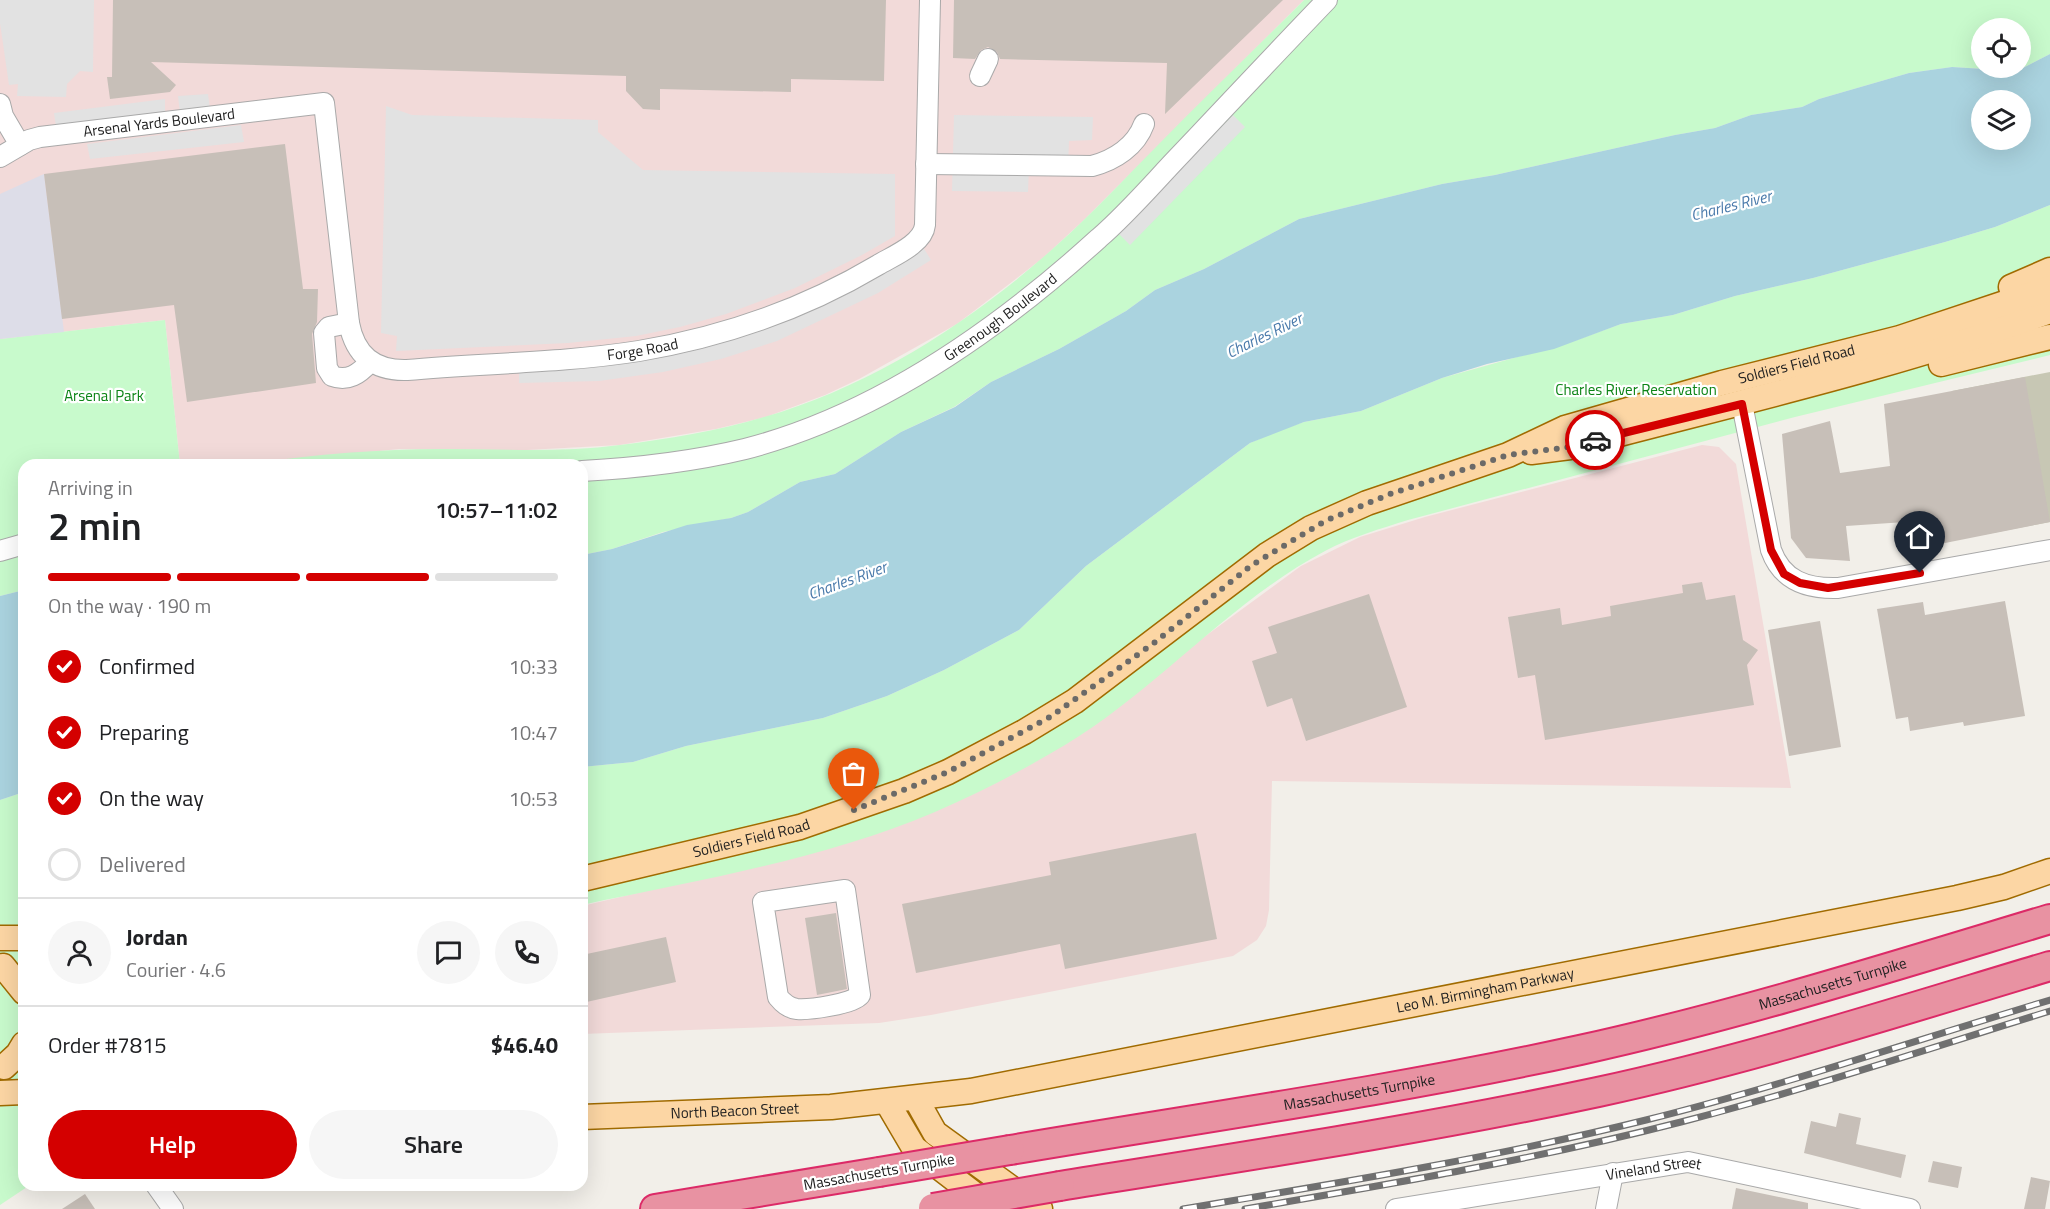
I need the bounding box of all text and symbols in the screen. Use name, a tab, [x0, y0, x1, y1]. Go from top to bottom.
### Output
map controls	[1971, 18, 2031, 150]
button: locate	[1971, 18, 2031, 78]
button: layers	[1971, 90, 2031, 150]
street label: Arsenal Yards Boulevard	[82, 102, 236, 143]
water label: Charles River	[1688, 183, 1776, 227]
street label: Greenough Boulevard	[939, 267, 1062, 367]
water label: Charles River	[1222, 305, 1308, 364]
street label: Forge Road	[606, 332, 680, 366]
street label: Soldiers Field Road	[1735, 338, 1857, 390]
park label: Charles River Reservation	[1555, 378, 1717, 401]
park label: Arsenal Park	[64, 384, 144, 407]
courier	[1565, 410, 1625, 470]
icon: car	[1579, 424, 1612, 457]
text: Arriving in	[48, 472, 133, 503]
text: 10:57–11:02	[435, 493, 558, 527]
text: 2 min	[48, 496, 142, 555]
pin	[1894, 511, 1945, 573]
icon: home	[1903, 520, 1936, 553]
water label: Charles River	[804, 554, 892, 605]
text: On the way · 190 m	[48, 590, 211, 621]
text: Confirmed	[99, 649, 195, 683]
icon: check	[48, 650, 81, 683]
text: 10:33	[509, 651, 558, 682]
text: Preparing	[99, 715, 189, 749]
icon: check	[48, 716, 81, 749]
text: 10:47	[509, 717, 558, 748]
pin	[828, 748, 879, 810]
icon: bag	[837, 757, 870, 790]
text: On the way	[99, 781, 204, 815]
icon: check	[48, 782, 81, 815]
text: 10:53	[509, 783, 558, 814]
street label: Soldiers Field Road	[690, 812, 813, 863]
text: Delivered	[99, 847, 186, 881]
text: Jordan	[126, 920, 188, 954]
button: person	[48, 921, 111, 984]
button: chat	[417, 921, 480, 984]
button: phone	[495, 921, 558, 984]
street label: Massachusetts Turnpike	[1756, 951, 1909, 1016]
text: Courier · 4.6	[126, 954, 226, 985]
street label: Leo M. Birmingham Parkway	[1394, 961, 1576, 1019]
text: Order #7815	[48, 1028, 167, 1062]
text: $46.40	[491, 1028, 558, 1062]
street label: Massachusetts Turnpike	[1282, 1067, 1437, 1116]
street label: North Beacon Street	[670, 1096, 800, 1124]
button: Help	[48, 1110, 297, 1179]
button: Share	[309, 1110, 558, 1179]
street label: Massachusetts Turnpike	[802, 1147, 956, 1196]
street label: Vineland Street	[1604, 1150, 1704, 1186]

